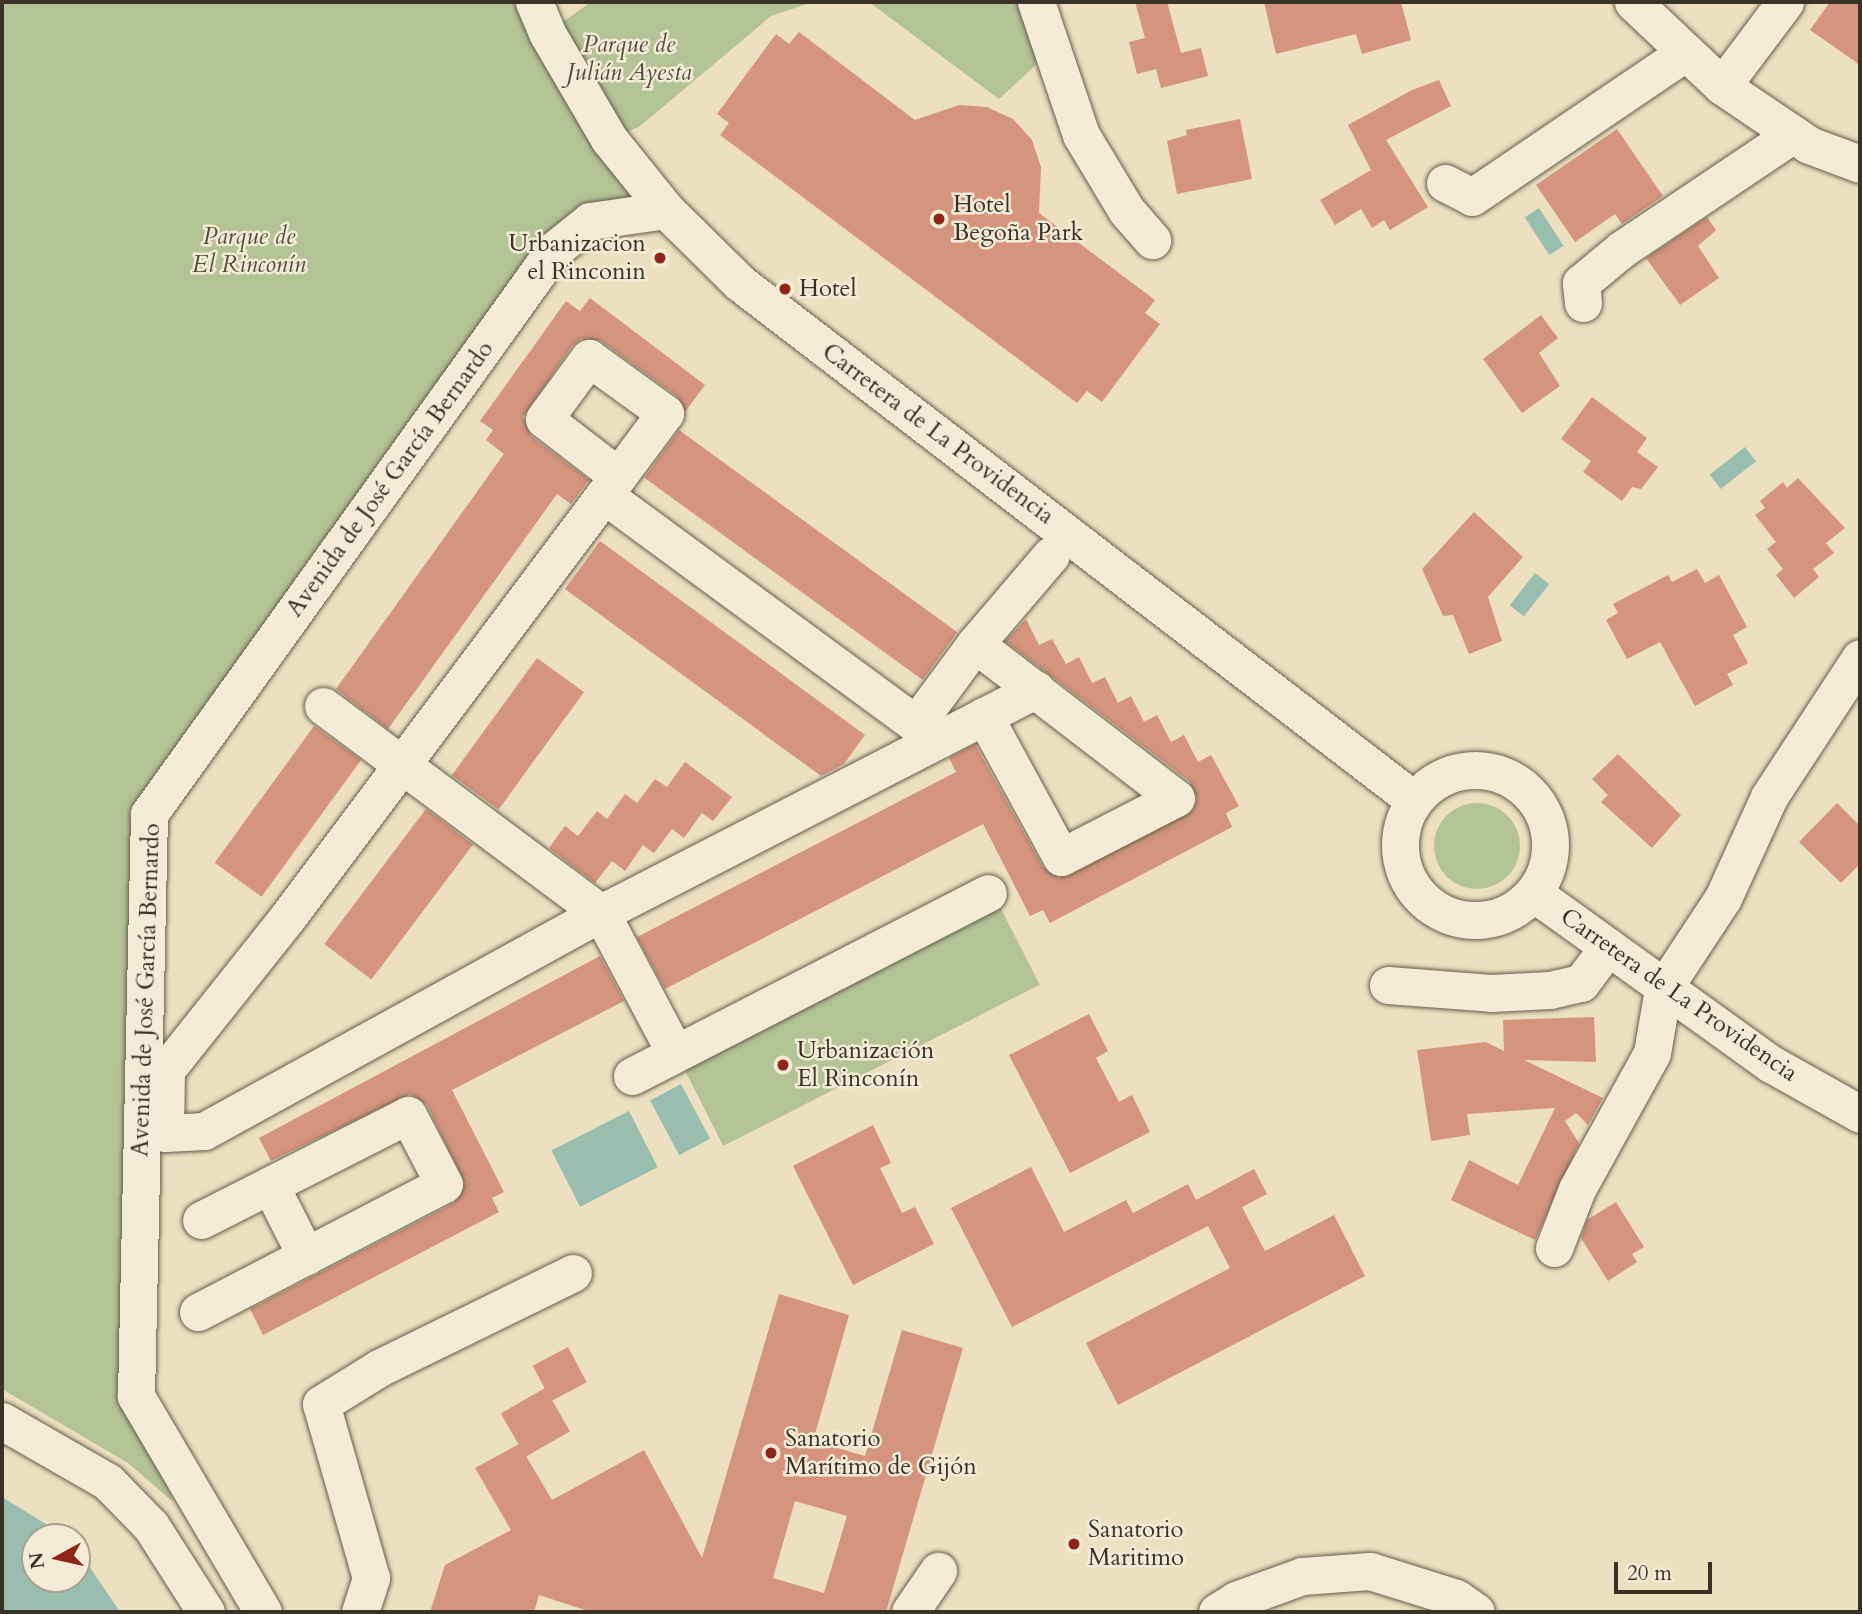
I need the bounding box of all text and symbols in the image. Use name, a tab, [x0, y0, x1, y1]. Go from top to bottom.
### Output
park label: Parque de Julián Ayesta	[566, 31, 692, 87]
place label: Hotel Begoña Park	[953, 191, 1083, 247]
marker: Hotel Begoña Park	[931, 211, 947, 227]
park label: Parque de El Rinconín	[192, 223, 306, 279]
place label: Urbanizacion el Rinconin	[509, 230, 646, 286]
marker: Urbanizacion el Rinconin	[652, 250, 668, 266]
place label: Hotel	[799, 275, 857, 303]
marker: Hotel	[777, 281, 793, 297]
street label: Avenida de José García Bernardo	[280, 336, 500, 622]
street label: Carretera de La Providencia	[816, 337, 1060, 531]
street label: Avenida de José García Bernardo	[126, 823, 166, 1157]
street label: Carretera de La Providencia	[1555, 902, 1803, 1088]
place label: Urbanización El Rinconín	[797, 1037, 934, 1093]
marker: Urbanización El Rinconín	[775, 1057, 791, 1073]
place label: Sanatorio Marítimo de Gijón	[785, 1425, 977, 1481]
marker: Sanatorio Marítimo de Gijón	[763, 1445, 779, 1461]
place label: Sanatorio Maritimo	[1088, 1516, 1184, 1572]
north arrow	[21, 1523, 91, 1593]
marker: Sanatorio Maritimo	[1066, 1536, 1082, 1552]
scale bar	[1617, 1548, 1715, 1592]
text: N	[23, 1551, 51, 1571]
text: 20 m	[1627, 1559, 1672, 1588]

